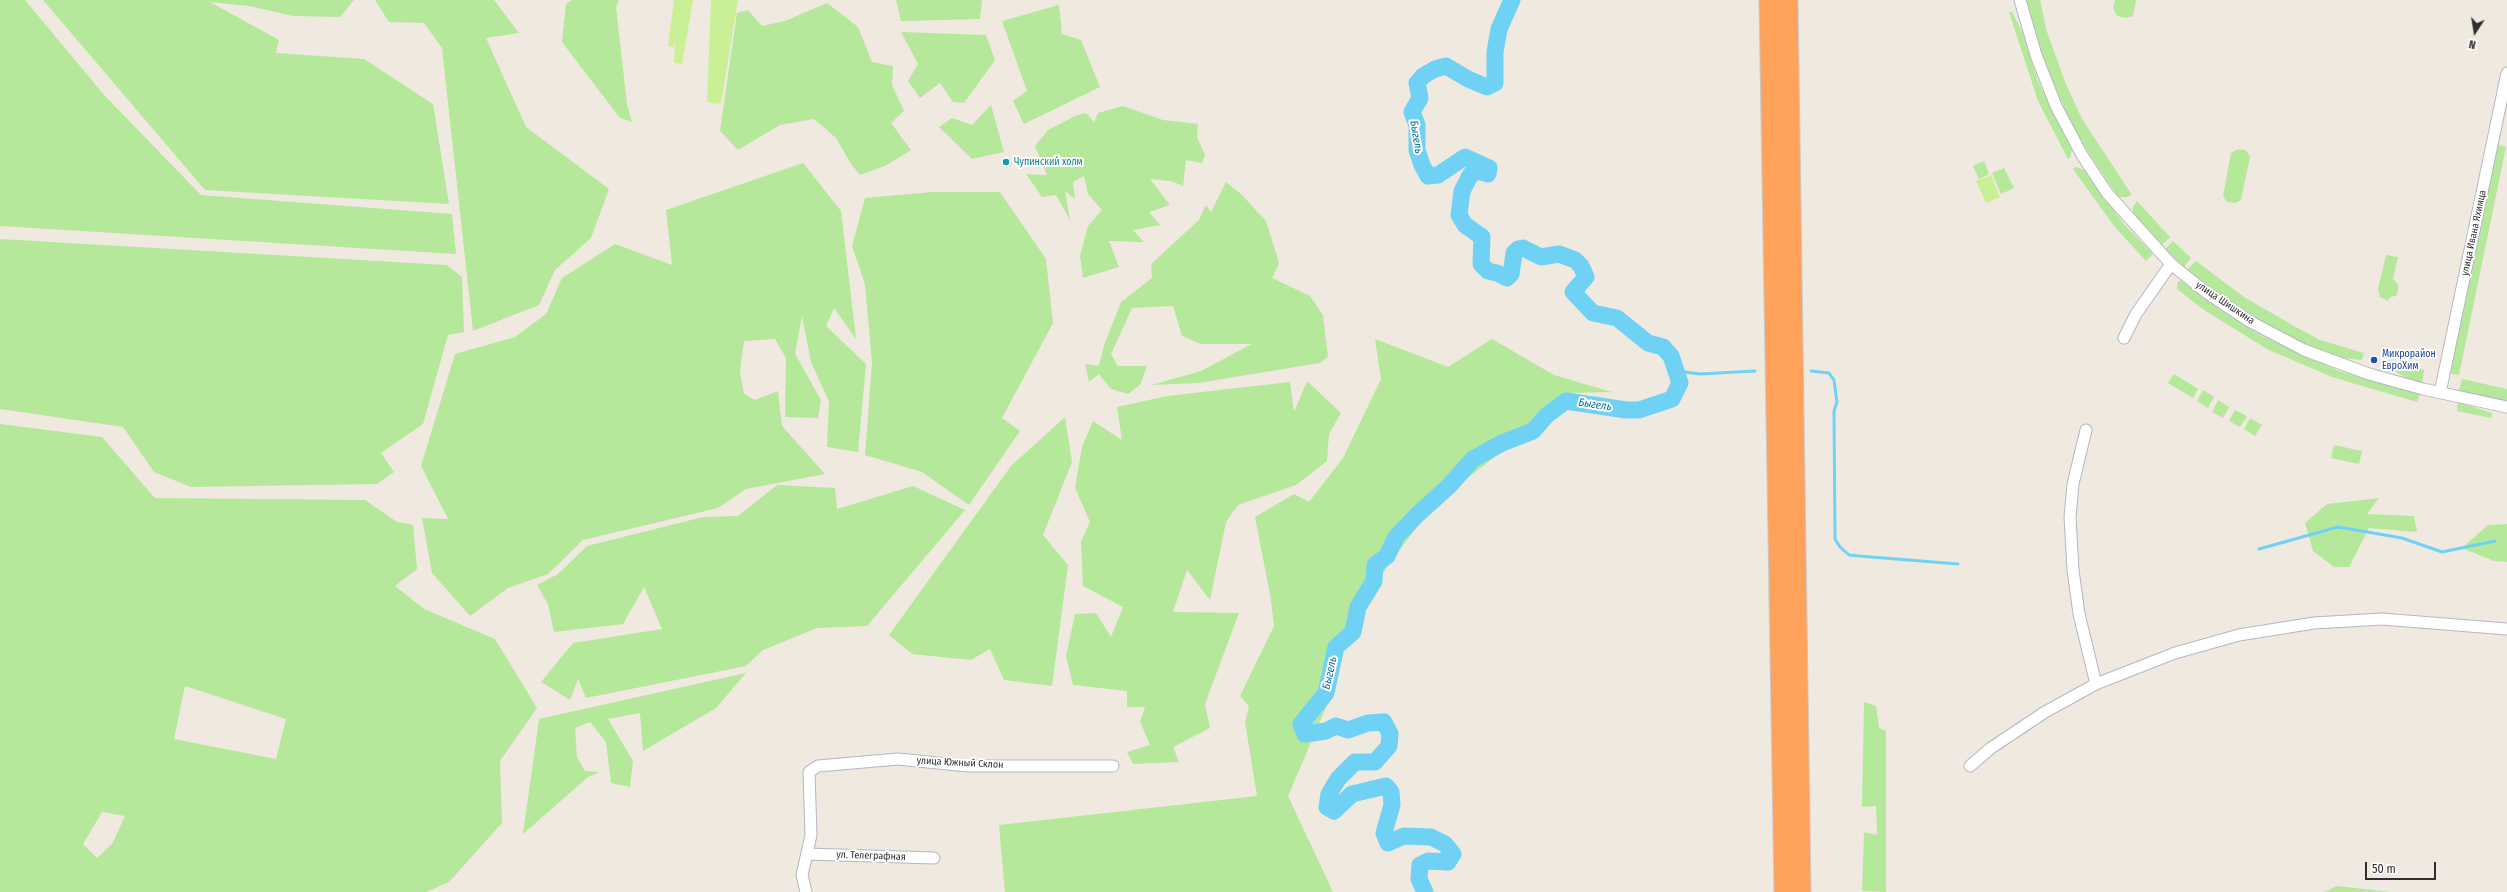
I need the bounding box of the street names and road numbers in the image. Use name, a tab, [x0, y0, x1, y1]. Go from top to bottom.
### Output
street label: улица Ивана Яхимца	[2459, 189, 2489, 277]
street label: улица Шишкина	[2193, 279, 2257, 327]
street label: улица Южный Склон	[916, 755, 1004, 771]
street label: ул. Телеграфная	[836, 849, 906, 863]

